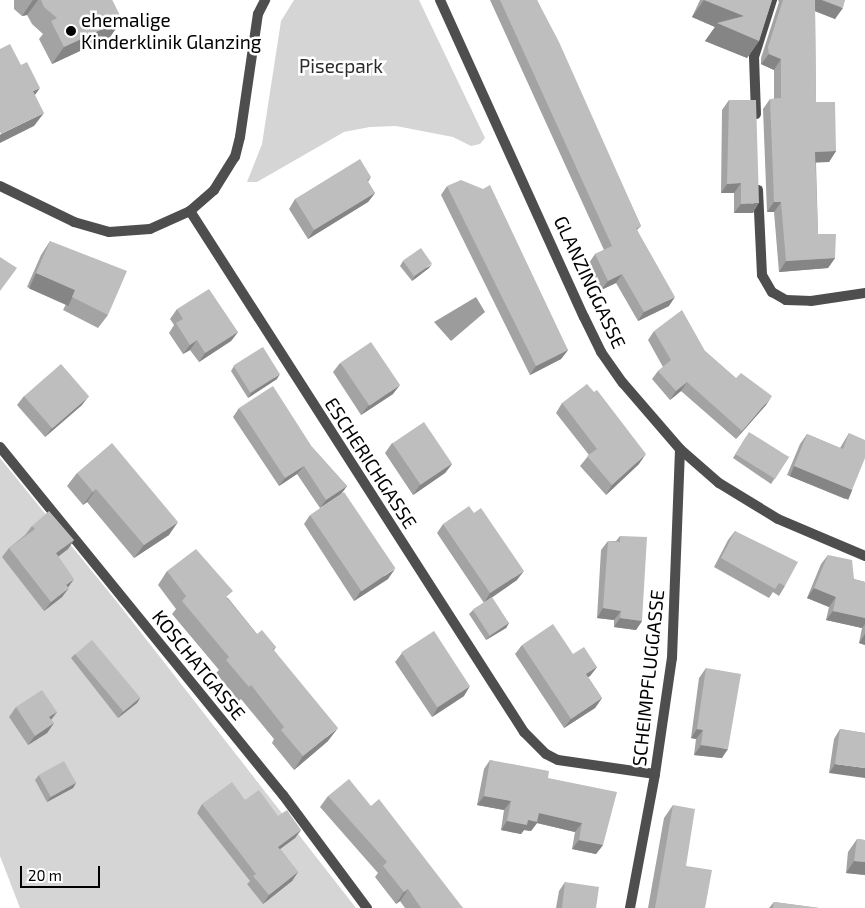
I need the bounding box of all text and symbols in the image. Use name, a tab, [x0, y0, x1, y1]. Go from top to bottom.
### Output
place label: ehemalige Kinderklinik Glanzing	[81, 9, 261, 53]
marker: ehemalige Kinderklinik Glanzing	[65, 25, 77, 37]
park label: Pisecpark	[299, 55, 383, 77]
street label: GLANZINGGASSE	[549, 212, 631, 352]
street label: ESCHERICHGASSE	[320, 393, 422, 533]
street label: SCHEIMPFLUGGASSE	[627, 588, 669, 768]
street label: KOSCHATGASSE	[148, 605, 250, 725]
scale bar	[22, 856, 102, 888]
text: 20 m	[28, 866, 62, 884]

